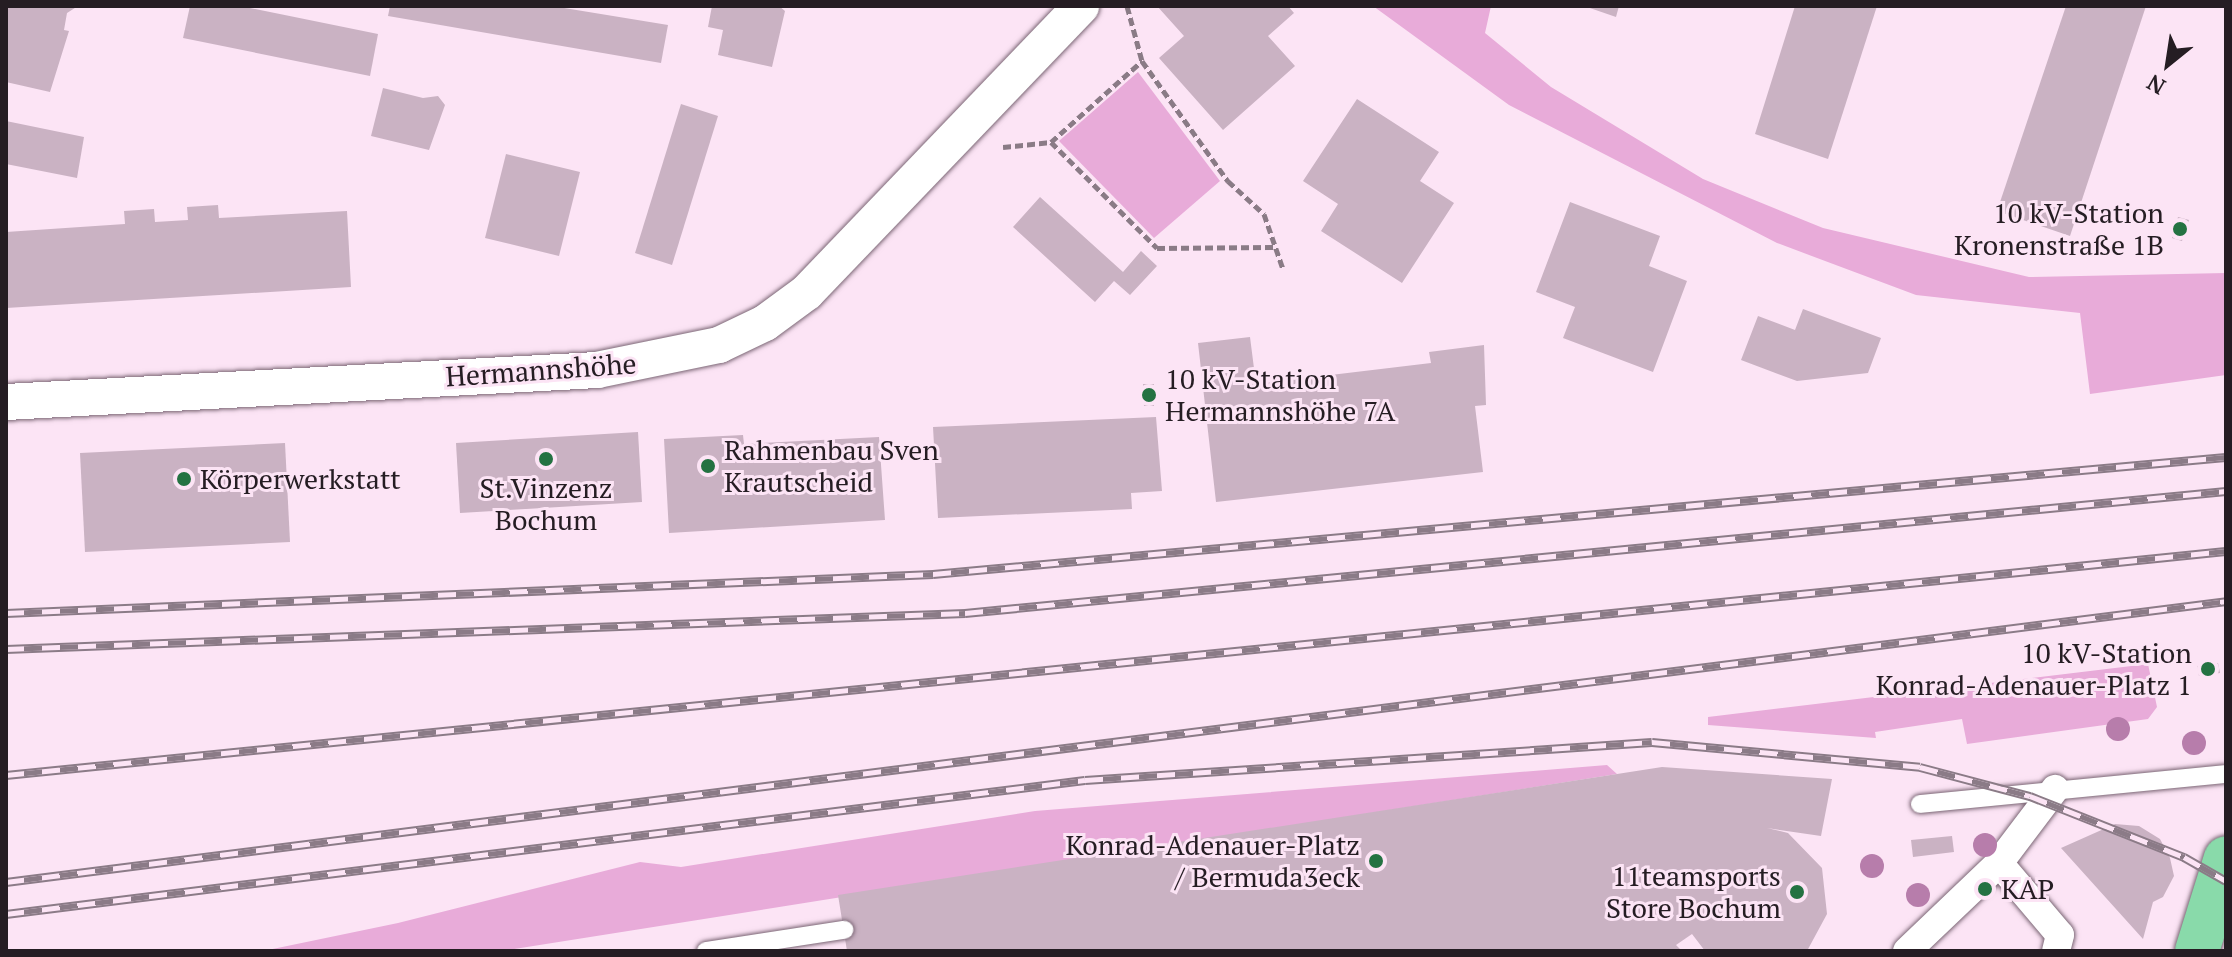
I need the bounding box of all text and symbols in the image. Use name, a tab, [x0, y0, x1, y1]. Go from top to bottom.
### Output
north arrow	[2128, 24, 2208, 104]
text: N	[2141, 68, 2170, 102]
place label: 10 kV-Station Kronenstraße 1B	[1954, 196, 2164, 262]
marker: 10 kV-Station Kronenstraße 1B	[2171, 220, 2189, 238]
street label: Hermannshöhe	[444, 347, 638, 393]
place label: 10 kV-Station Hermannshöhe 7A	[1165, 362, 1395, 428]
marker: 10 kV-Station Hermannshöhe 7A	[1140, 386, 1158, 404]
place label: Rahmenbau Sven Krautscheid	[724, 433, 939, 499]
marker: St.Vinzenz Bochum	[537, 450, 555, 468]
marker: Rahmenbau Sven Krautscheid	[699, 457, 717, 475]
place label: Körperwerkstatt	[200, 462, 401, 496]
marker: Körperwerkstatt	[175, 470, 193, 488]
place label: St.Vinzenz Bochum	[480, 471, 612, 537]
place label: 10 kV-Station Konrad-Adenauer-Platz 1	[1876, 636, 2192, 702]
marker: 10 kV-Station Konrad-Adenauer-Platz 1	[2199, 660, 2217, 678]
place label: Konrad-Adenauer-Platz / Bermuda3eck	[1065, 828, 1360, 894]
marker: Konrad-Adenauer-Platz / Bermuda3eck	[1367, 852, 1385, 870]
place label: 11teamsports Store Bochum	[1606, 859, 1781, 925]
place label: KAP	[2001, 872, 2054, 906]
marker: KAP	[1976, 880, 1994, 898]
marker: 11teamsports Store Bochum	[1788, 883, 1806, 901]

